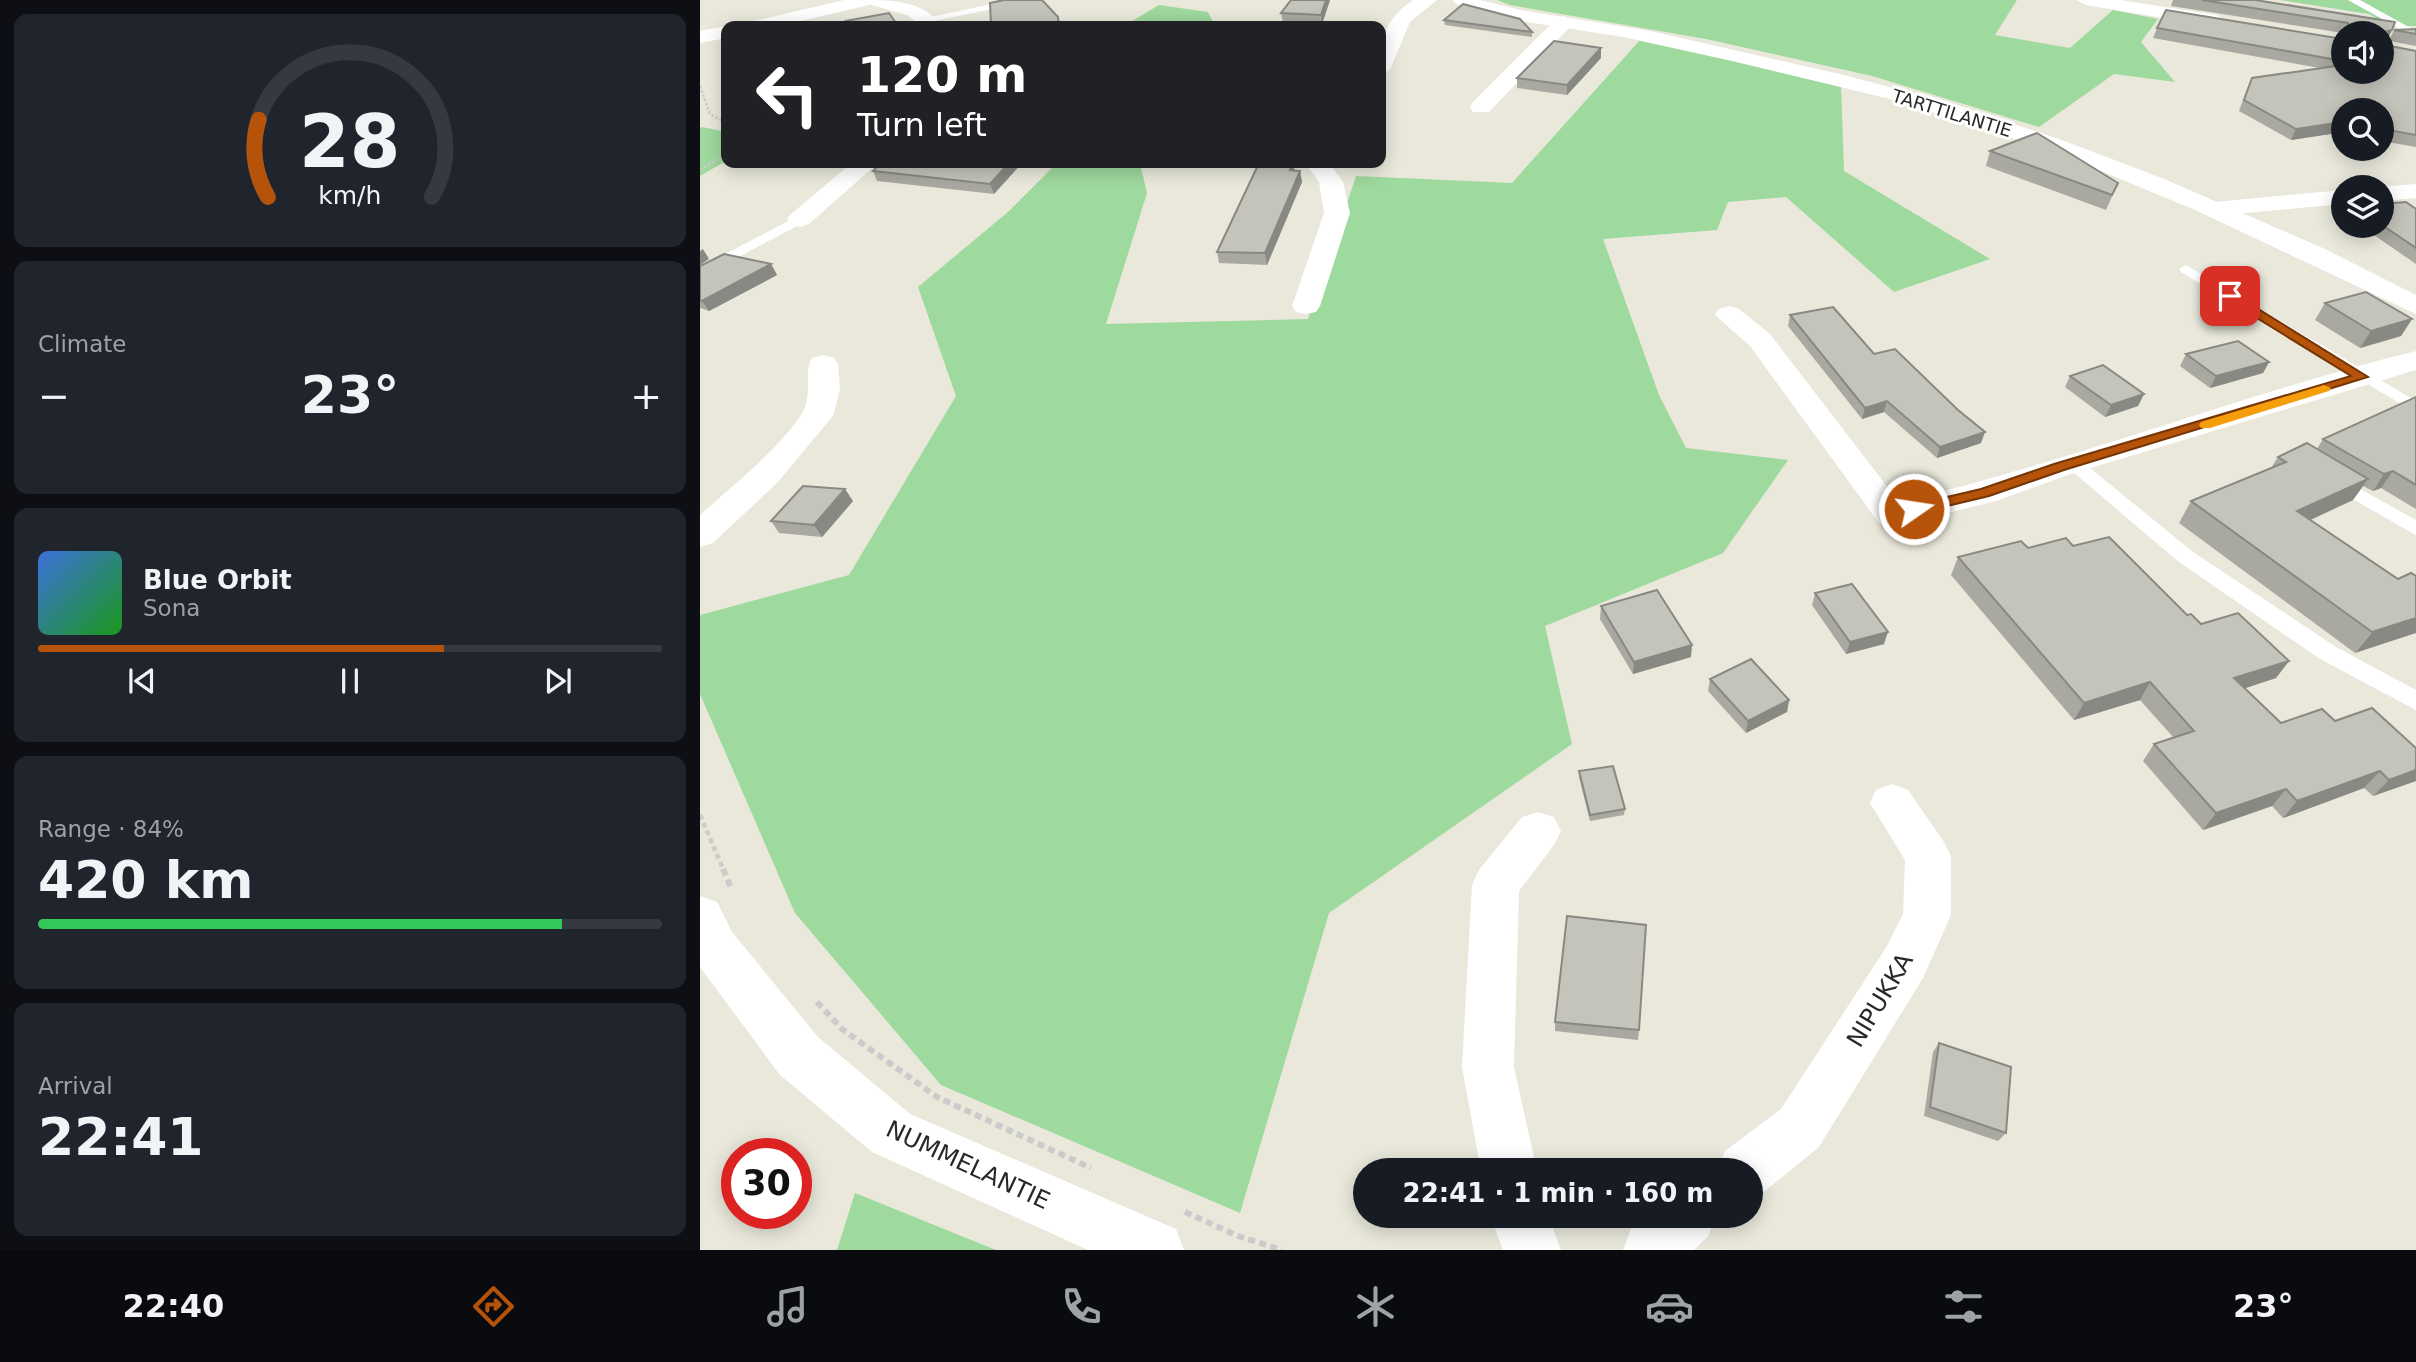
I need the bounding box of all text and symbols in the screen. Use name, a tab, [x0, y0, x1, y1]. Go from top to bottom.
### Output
map controls	[2331, 21, 2394, 238]
button: sound	[2331, 21, 2394, 84]
text: 120 m	[857, 47, 1027, 104]
icon: left	[742, 49, 833, 140]
street label: TARTTILANTIE	[1889, 85, 2014, 141]
button: search	[2331, 98, 2394, 161]
text: 28	[299, 99, 401, 184]
text: Turn left	[857, 106, 987, 144]
button: layers	[2331, 175, 2394, 238]
text: km/h	[318, 180, 382, 209]
pin	[2200, 266, 2260, 326]
icon: arrive	[2211, 277, 2249, 315]
text: Climate	[38, 331, 127, 357]
text: 23°	[301, 365, 399, 425]
text: −	[38, 374, 70, 418]
text: +	[630, 374, 662, 418]
position arrow	[1877, 472, 1951, 546]
text: Blue Orbit	[143, 565, 292, 595]
text: Sona	[143, 595, 200, 621]
icon: previous	[123, 662, 161, 700]
icon: pause	[331, 662, 369, 700]
icon: next	[539, 662, 577, 700]
text: Range · 84%	[38, 816, 184, 842]
text: 420 km	[38, 850, 253, 910]
street label: NIPUKKA	[1841, 947, 1919, 1052]
text: Arrival	[38, 1073, 113, 1099]
text: 22:41	[38, 1107, 204, 1167]
street label: NUMMELANTIE	[882, 1115, 1054, 1215]
speed limit sign: 30	[721, 1138, 812, 1229]
text: 22:41 · 1 min · 160 m	[1403, 1178, 1713, 1208]
icon: directions	[469, 1282, 518, 1331]
icon: music	[763, 1282, 812, 1331]
icon: phone	[1057, 1282, 1106, 1331]
icon: climate	[1351, 1282, 1400, 1331]
icon: car	[1645, 1282, 1694, 1331]
icon: filters	[1939, 1282, 1988, 1331]
text: 22:40	[122, 1287, 224, 1325]
text: 23°	[2233, 1287, 2293, 1325]

